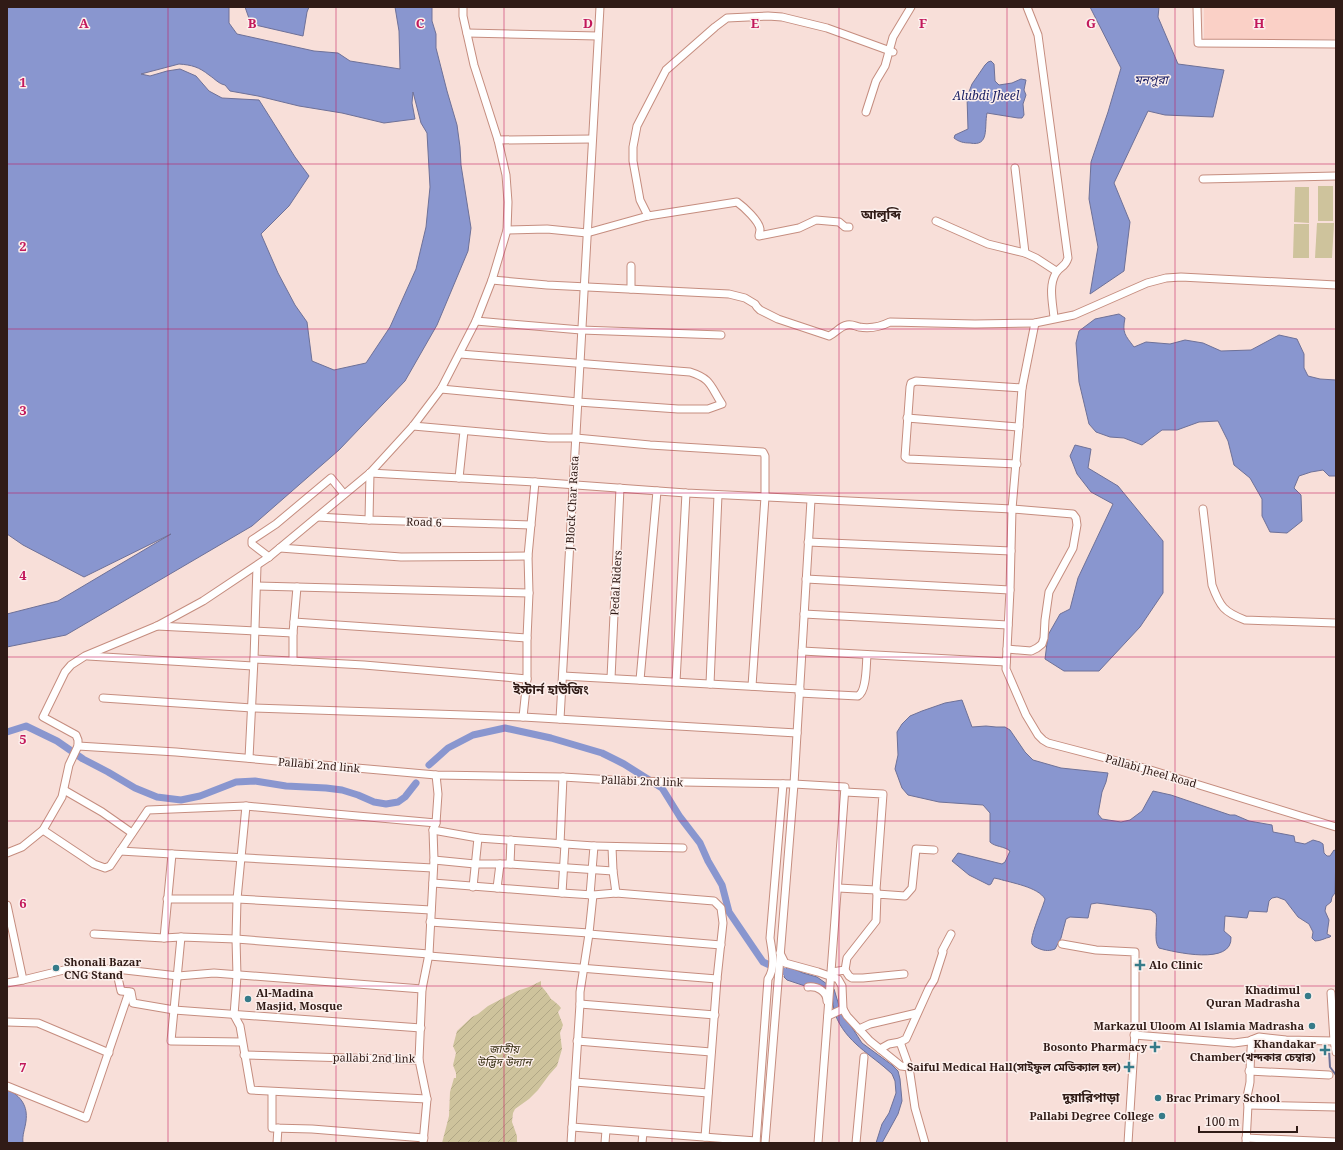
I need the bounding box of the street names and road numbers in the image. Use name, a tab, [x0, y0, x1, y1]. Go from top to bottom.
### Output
street label: J Block Char Rasta	[561, 455, 581, 552]
street label: Road 6	[406, 513, 442, 530]
street label: Pedal Riders	[606, 550, 625, 616]
street label: Pallabi Jheel Road	[1104, 750, 1199, 791]
street label: Pallabi 2nd link	[277, 753, 361, 776]
street label: Pallabi 2nd link	[601, 772, 684, 789]
street label: pallabi 2nd link	[333, 1049, 416, 1066]

